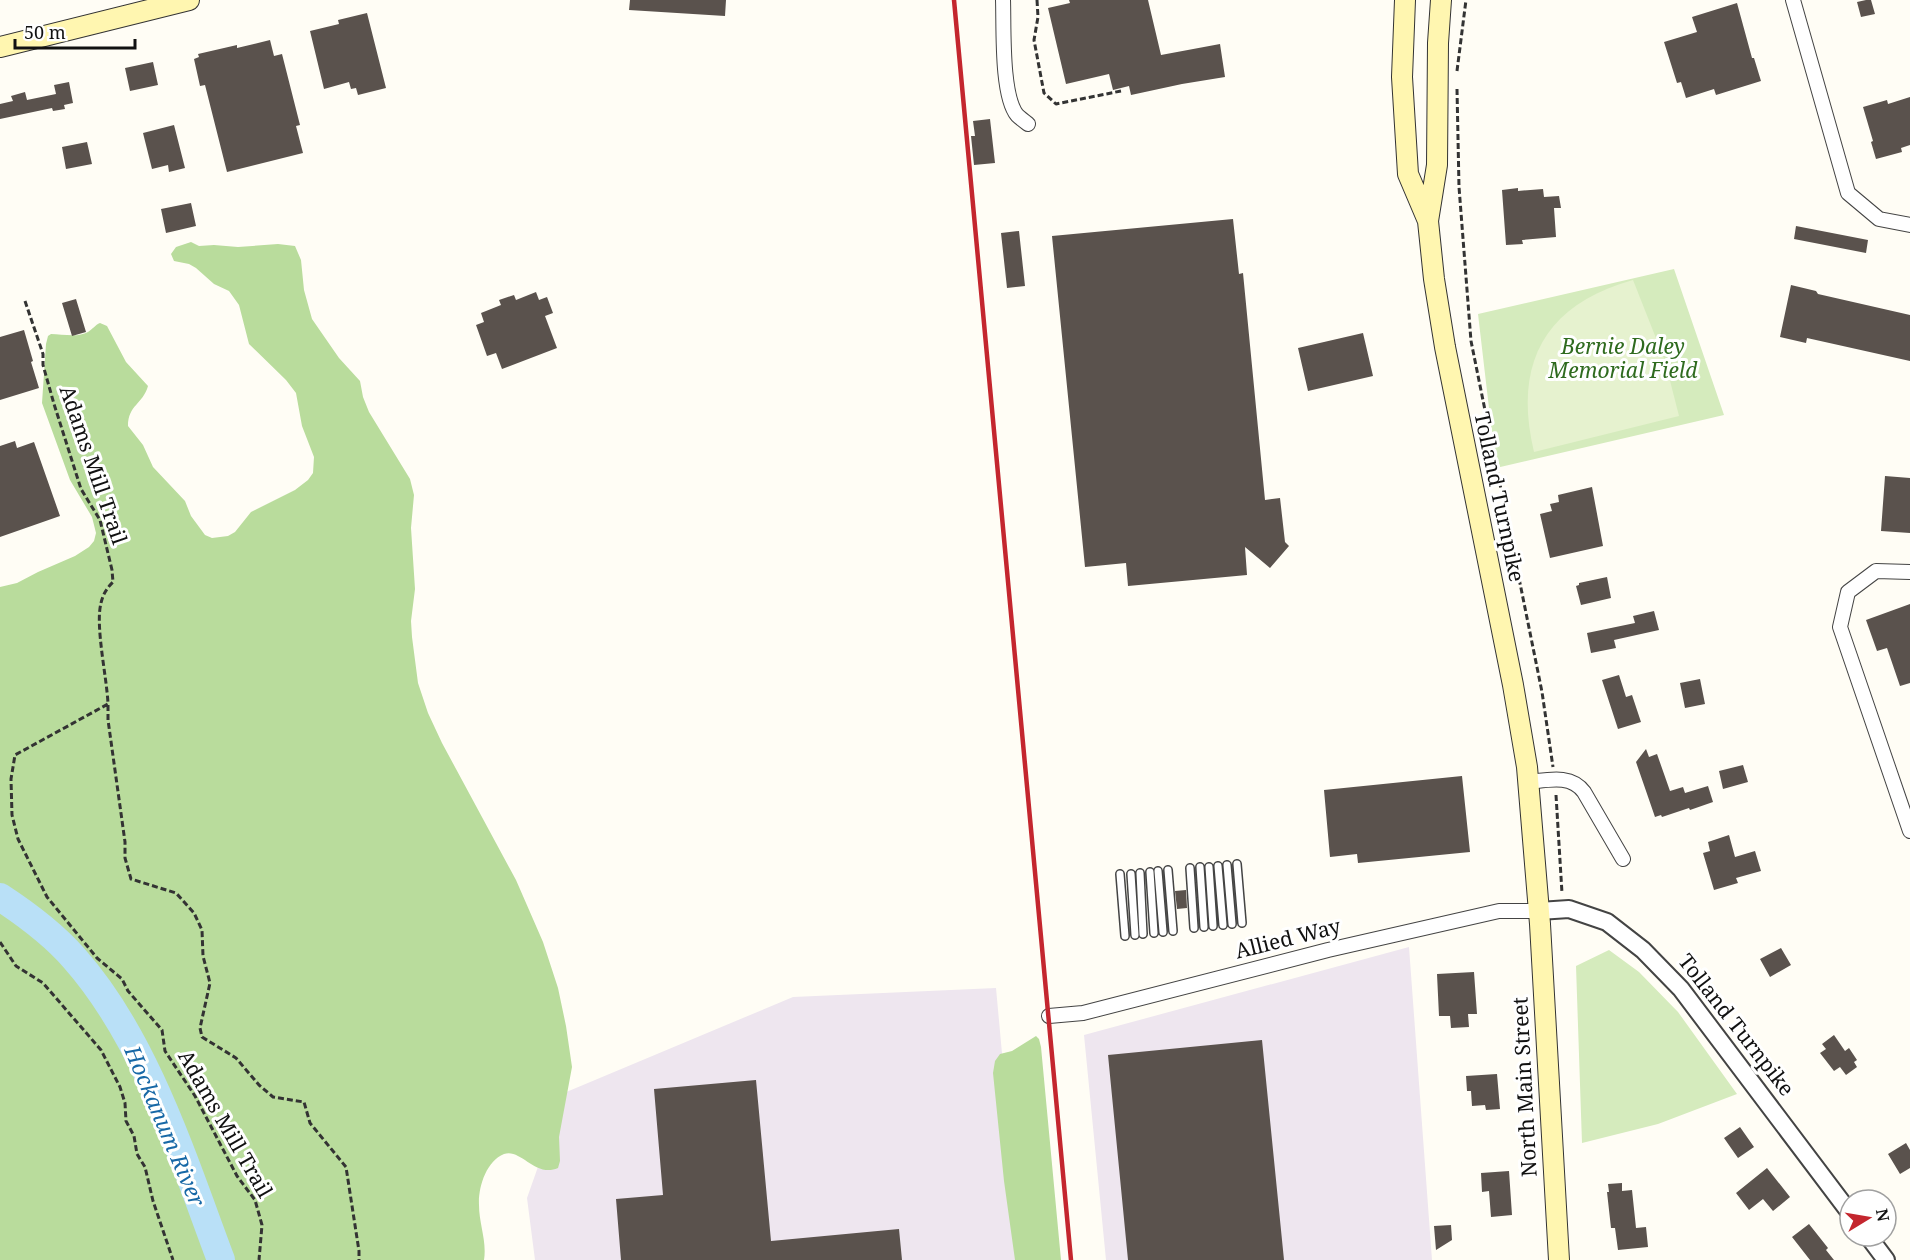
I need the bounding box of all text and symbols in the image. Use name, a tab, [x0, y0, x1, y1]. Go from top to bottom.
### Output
scale bar	[15, 12, 135, 50]
text: 50 m	[24, 20, 66, 44]
park label: Bernie Daley Memorial Field	[1548, 332, 1698, 384]
street label: Adams Mill Trail	[54, 382, 134, 548]
street label: Tolland Turnpike	[1468, 409, 1532, 584]
street label: Allied Way	[1232, 911, 1344, 965]
street label: Tolland Turnpike	[1672, 948, 1801, 1101]
street label: North Main Street	[1505, 996, 1543, 1178]
water label: Hockanum River	[118, 1040, 214, 1211]
street label: Adams Mill Trail	[172, 1045, 280, 1203]
north arrow	[1838, 1188, 1898, 1248]
text: N	[1871, 1207, 1895, 1224]

